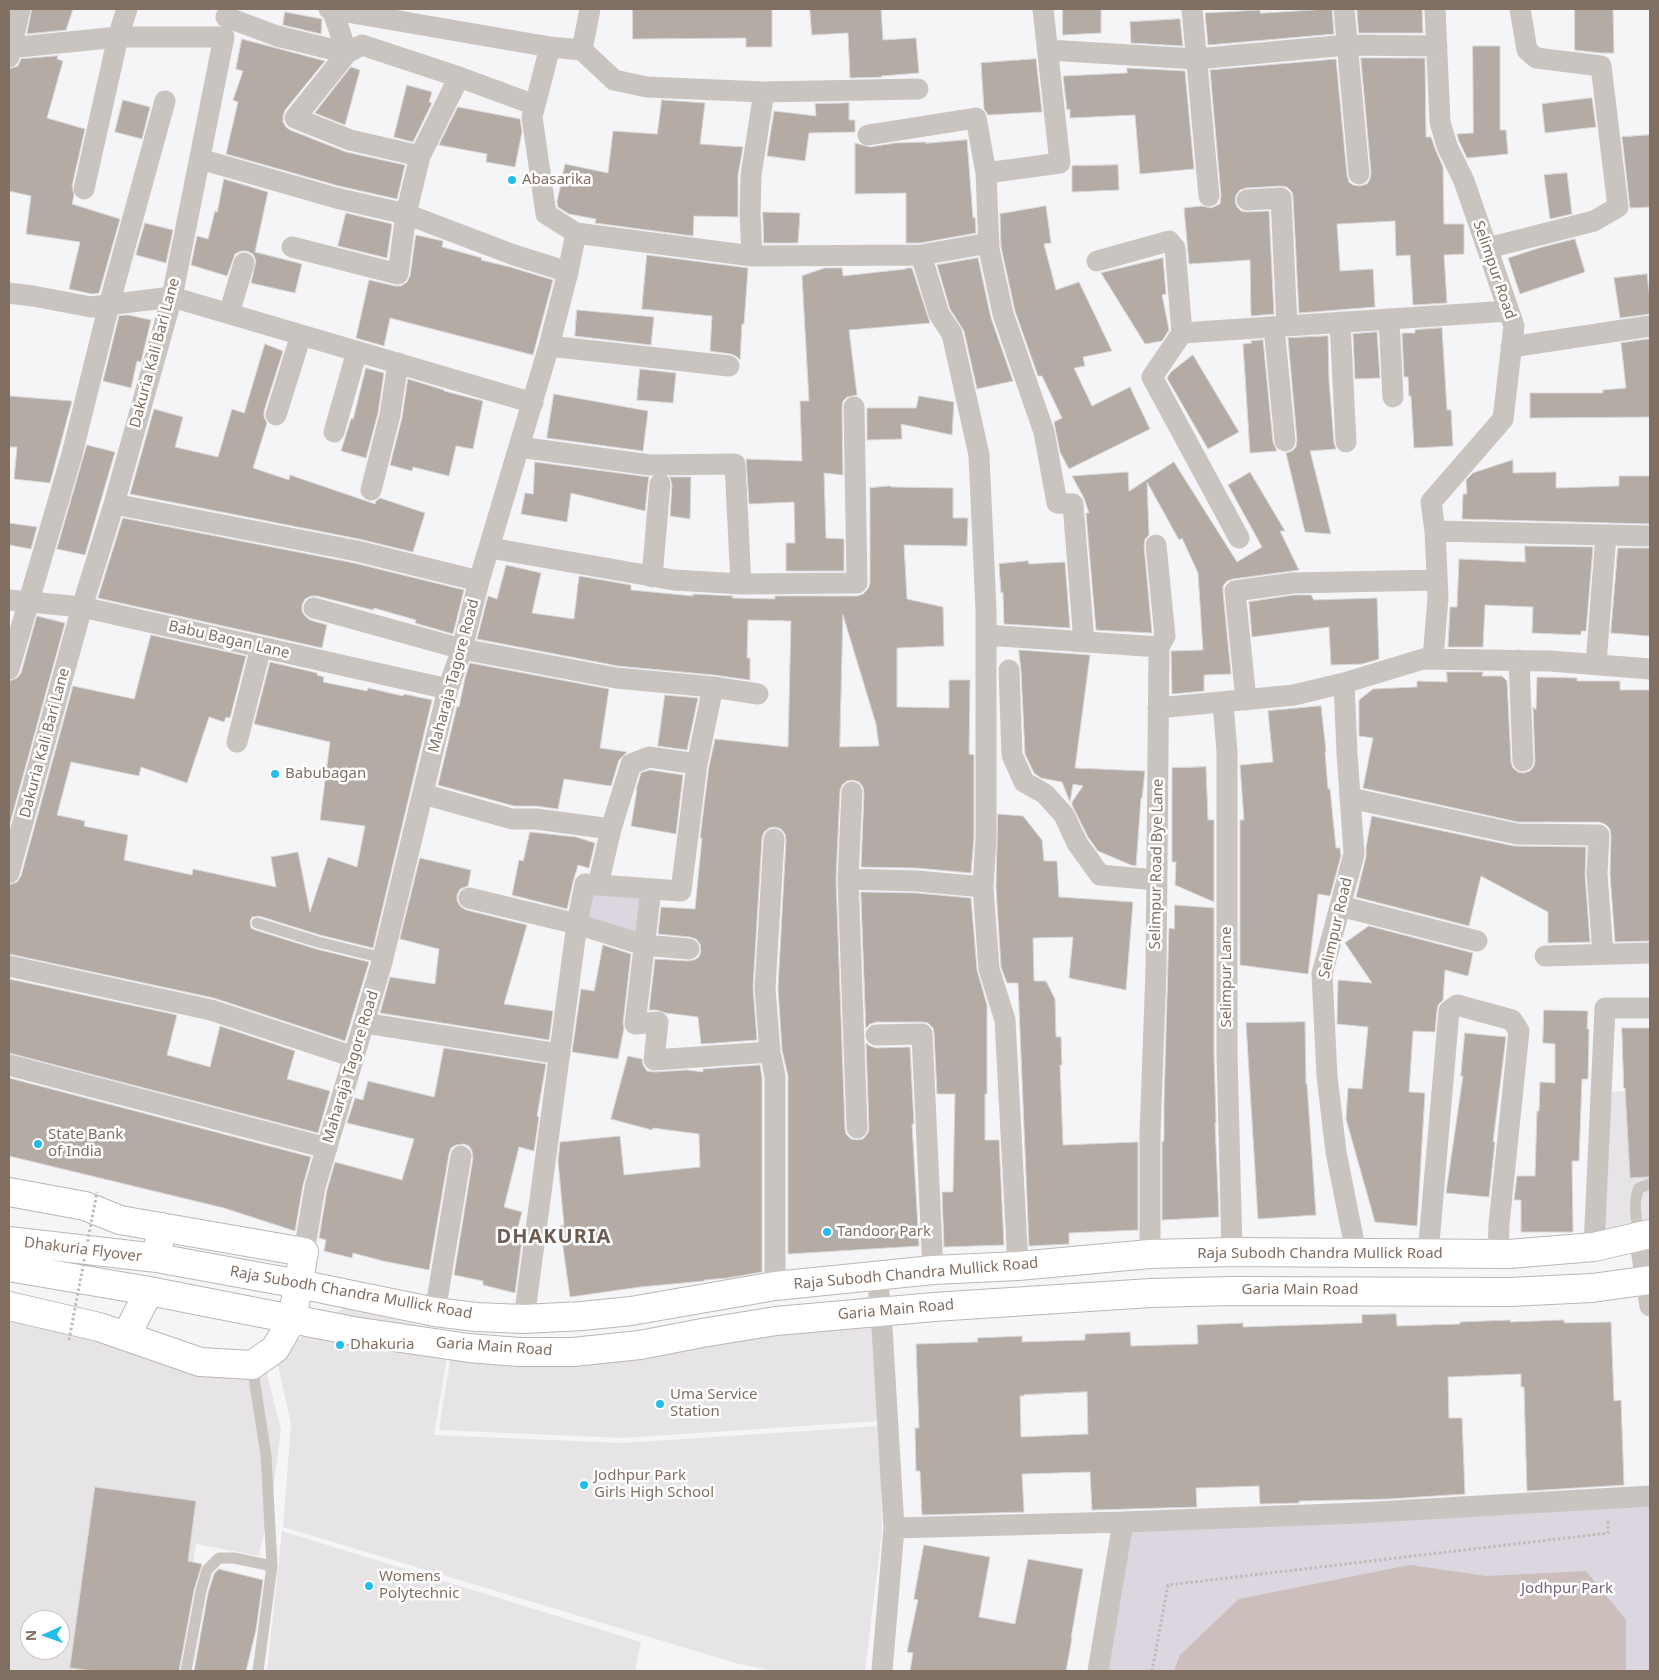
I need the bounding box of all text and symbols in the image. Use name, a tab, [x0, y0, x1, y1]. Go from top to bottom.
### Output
place label: Abasarika	[522, 171, 591, 189]
marker: Abasarika	[506, 174, 518, 186]
street label: Selimpur Road	[1469, 218, 1519, 322]
street label: Dakuria Kali Bari Lane	[126, 276, 184, 430]
street label: Maharaja Tagore Road	[425, 597, 483, 755]
street label: Babu Bagan Lane	[167, 617, 291, 663]
street label: Dakuria Kali Bari Lane	[16, 666, 74, 820]
place label: Babubagan	[285, 765, 366, 783]
marker: Babubagan	[269, 768, 281, 780]
street label: Selimpur Road Bye Lane	[1147, 778, 1167, 950]
street label: Selimpur Road	[1316, 876, 1356, 980]
street label: Selimpur Lane	[1218, 926, 1236, 1028]
street label: Maharaja Tagore Road	[319, 989, 383, 1145]
place label: State Bank of India	[48, 1126, 123, 1161]
marker: State Bank of India	[32, 1138, 44, 1150]
place label: Tandoor Park	[837, 1223, 931, 1241]
district label: DHAKURIA	[496, 1225, 612, 1249]
marker: Tandoor Park	[821, 1226, 833, 1238]
street label: Dhakuria Flyover	[23, 1234, 143, 1266]
street label: Raja Subodh Chandra Mullick Road	[1197, 1245, 1443, 1263]
street label: Raja Subodh Chandra Mullick Road	[793, 1254, 1039, 1294]
street label: Raja Subodh Chandra Mullick Road	[228, 1263, 474, 1323]
street label: Garia Main Road	[1242, 1281, 1358, 1299]
street label: Garia Main Road	[837, 1296, 955, 1324]
street label: Garia Main Road	[435, 1334, 553, 1360]
place label: Dhakuria	[350, 1336, 414, 1354]
marker: Dhakuria	[334, 1339, 346, 1351]
place label: Uma Service Station	[670, 1386, 757, 1421]
marker: Uma Service Station	[654, 1398, 666, 1410]
place label: Jodhpur Park Girls High School	[594, 1467, 714, 1502]
marker: Jodhpur Park Girls High School	[578, 1479, 590, 1491]
place label: Womens Polytechnic	[379, 1568, 459, 1603]
marker: Womens Polytechnic	[363, 1580, 375, 1592]
park label: Jodhpur Park	[1521, 1580, 1613, 1598]
north arrow	[20, 1610, 70, 1660]
text: N	[21, 1629, 40, 1642]

